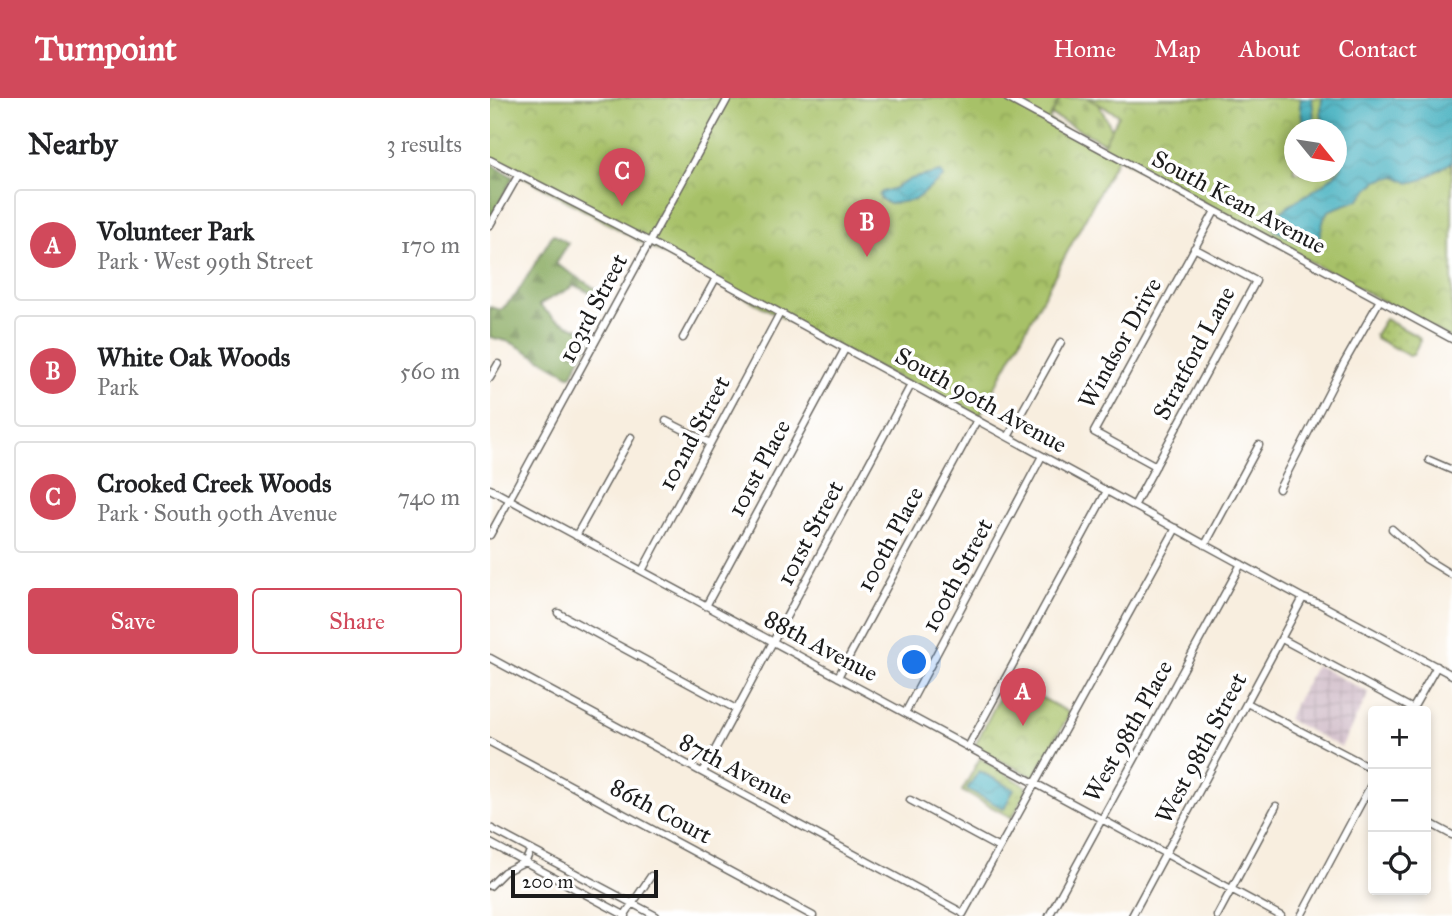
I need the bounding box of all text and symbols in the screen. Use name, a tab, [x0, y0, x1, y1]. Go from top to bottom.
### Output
text: Turnpoint	[35, 29, 177, 69]
text: Home	[1053, 34, 1116, 64]
text: Map	[1154, 34, 1201, 64]
text: About	[1239, 34, 1300, 64]
text: Contact	[1338, 34, 1417, 64]
north arrow	[1284, 119, 1347, 182]
text: Nearby	[28, 126, 118, 162]
text: 3 results	[386, 130, 462, 158]
street label: South Kean Avenue	[1147, 143, 1331, 261]
pin: C	[599, 148, 645, 206]
pin: B	[844, 199, 890, 257]
text: Volunteer Park	[97, 215, 254, 247]
text: A	[45, 231, 61, 259]
text: 170 m	[401, 231, 460, 259]
text: Park · West 99th Street	[97, 247, 313, 275]
street label: 103rd Street	[552, 248, 634, 367]
street label: Windsor Drive	[1072, 272, 1168, 414]
street label: Stratford Lane	[1146, 281, 1242, 425]
street label: South 90th Avenue	[890, 340, 1072, 460]
text: White Oak Woods	[97, 341, 290, 373]
text: B	[45, 357, 61, 385]
text: 560 m	[400, 357, 460, 385]
street label: 102nd Street	[651, 370, 737, 495]
text: Park	[97, 373, 139, 401]
street label: 101st Place	[721, 414, 797, 522]
text: Crooked Creek Woods	[97, 467, 331, 499]
street label: 101st Street	[770, 475, 850, 591]
street label: 100th Place	[850, 481, 930, 597]
text: C	[45, 483, 61, 511]
text: 740 m	[398, 483, 460, 511]
text: Park · South 90th Avenue	[97, 499, 337, 527]
street label: 100th Street	[915, 513, 1000, 637]
button: Save	[28, 588, 238, 654]
button: Share	[252, 588, 462, 654]
street label: 88th Avenue	[759, 604, 883, 688]
your location	[897, 645, 931, 679]
street label: West 98th Place	[1077, 655, 1179, 807]
street label: West 98th Street	[1149, 667, 1254, 829]
pin: A	[1000, 668, 1046, 726]
map controls	[1368, 706, 1431, 895]
button: +	[1368, 706, 1431, 769]
street label: 87th Avenue	[674, 726, 798, 812]
button: −	[1368, 769, 1431, 832]
street label: 86th Court	[605, 772, 717, 851]
button: locate	[1368, 832, 1431, 895]
scale bar	[511, 867, 658, 899]
text: 200 m	[522, 870, 574, 893]

